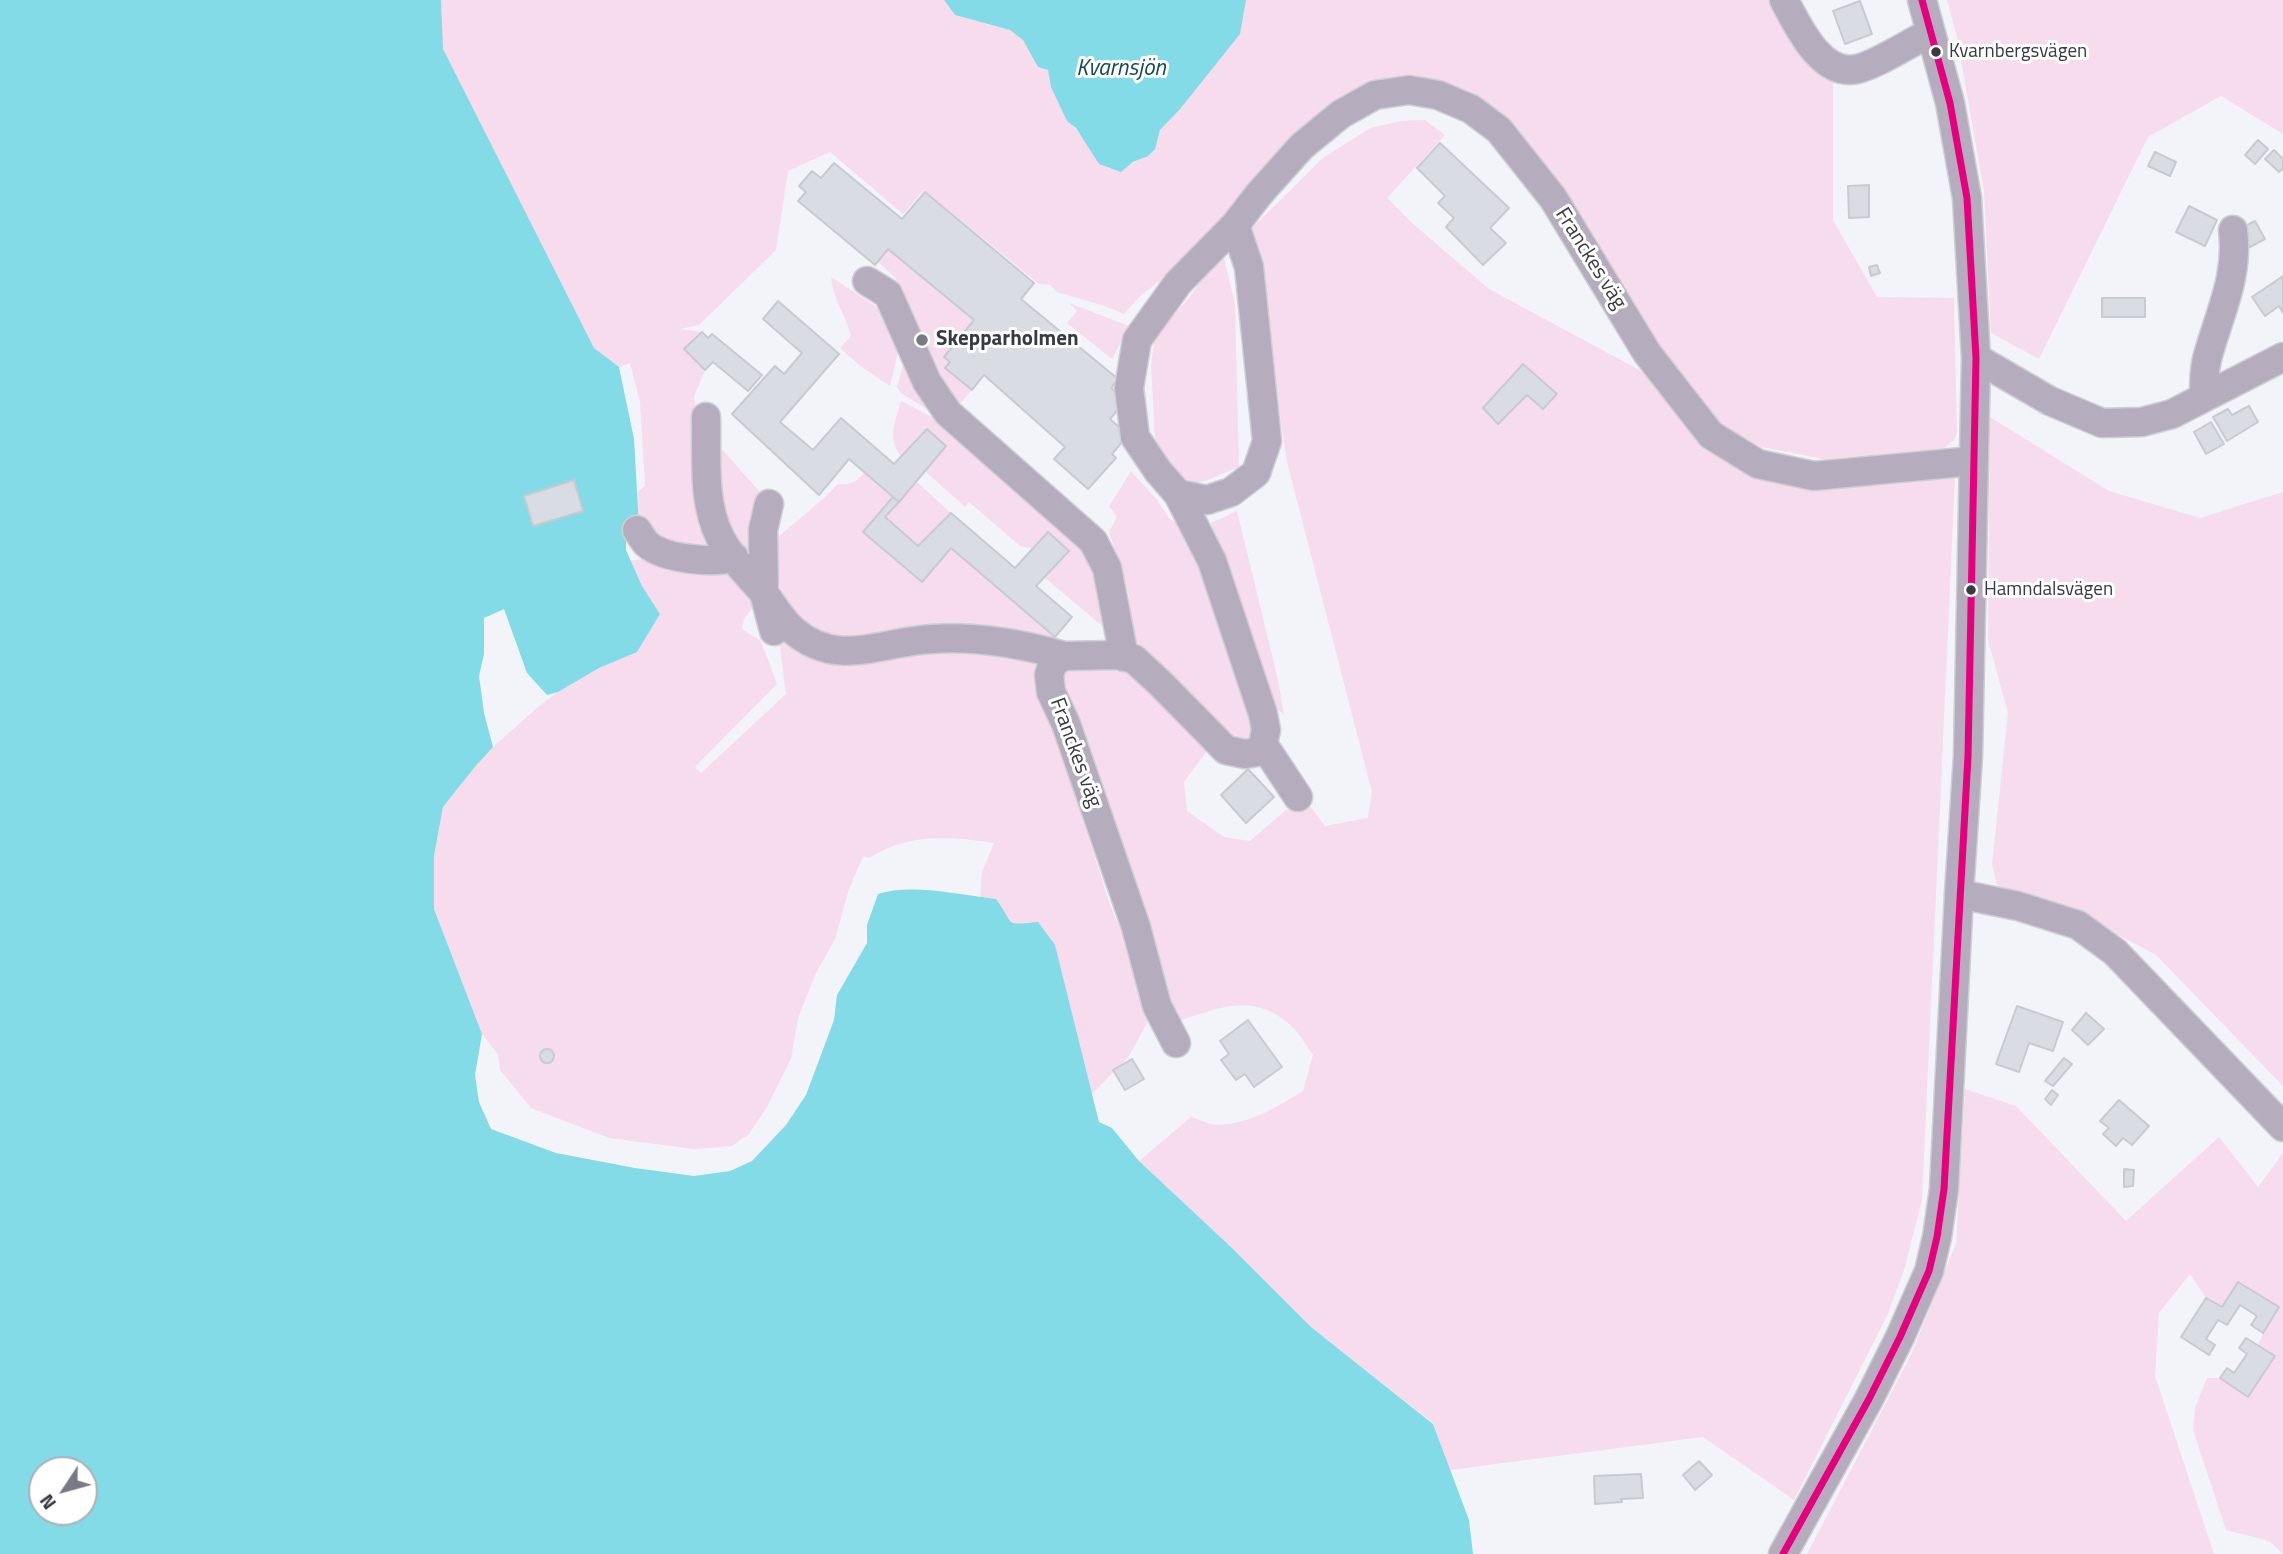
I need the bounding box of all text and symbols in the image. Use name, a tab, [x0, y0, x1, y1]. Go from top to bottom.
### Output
place label: Kvarnbergsvägen	[1949, 41, 2087, 63]
marker: Kvarnbergsvägen	[1929, 45, 1943, 59]
water label: Kvarnsjön	[1076, 55, 1166, 83]
street label: Franckes väg	[1549, 204, 1631, 314]
place label: Skepparholmen	[936, 327, 1079, 353]
marker: Skepparholmen	[914, 332, 930, 348]
place label: Hamndalsvägen	[1984, 579, 2113, 601]
marker: Hamndalsvägen	[1964, 583, 1978, 597]
street label: Franckes väg	[1044, 695, 1106, 811]
north arrow	[28, 1456, 98, 1526]
text: N	[32, 1489, 63, 1516]

